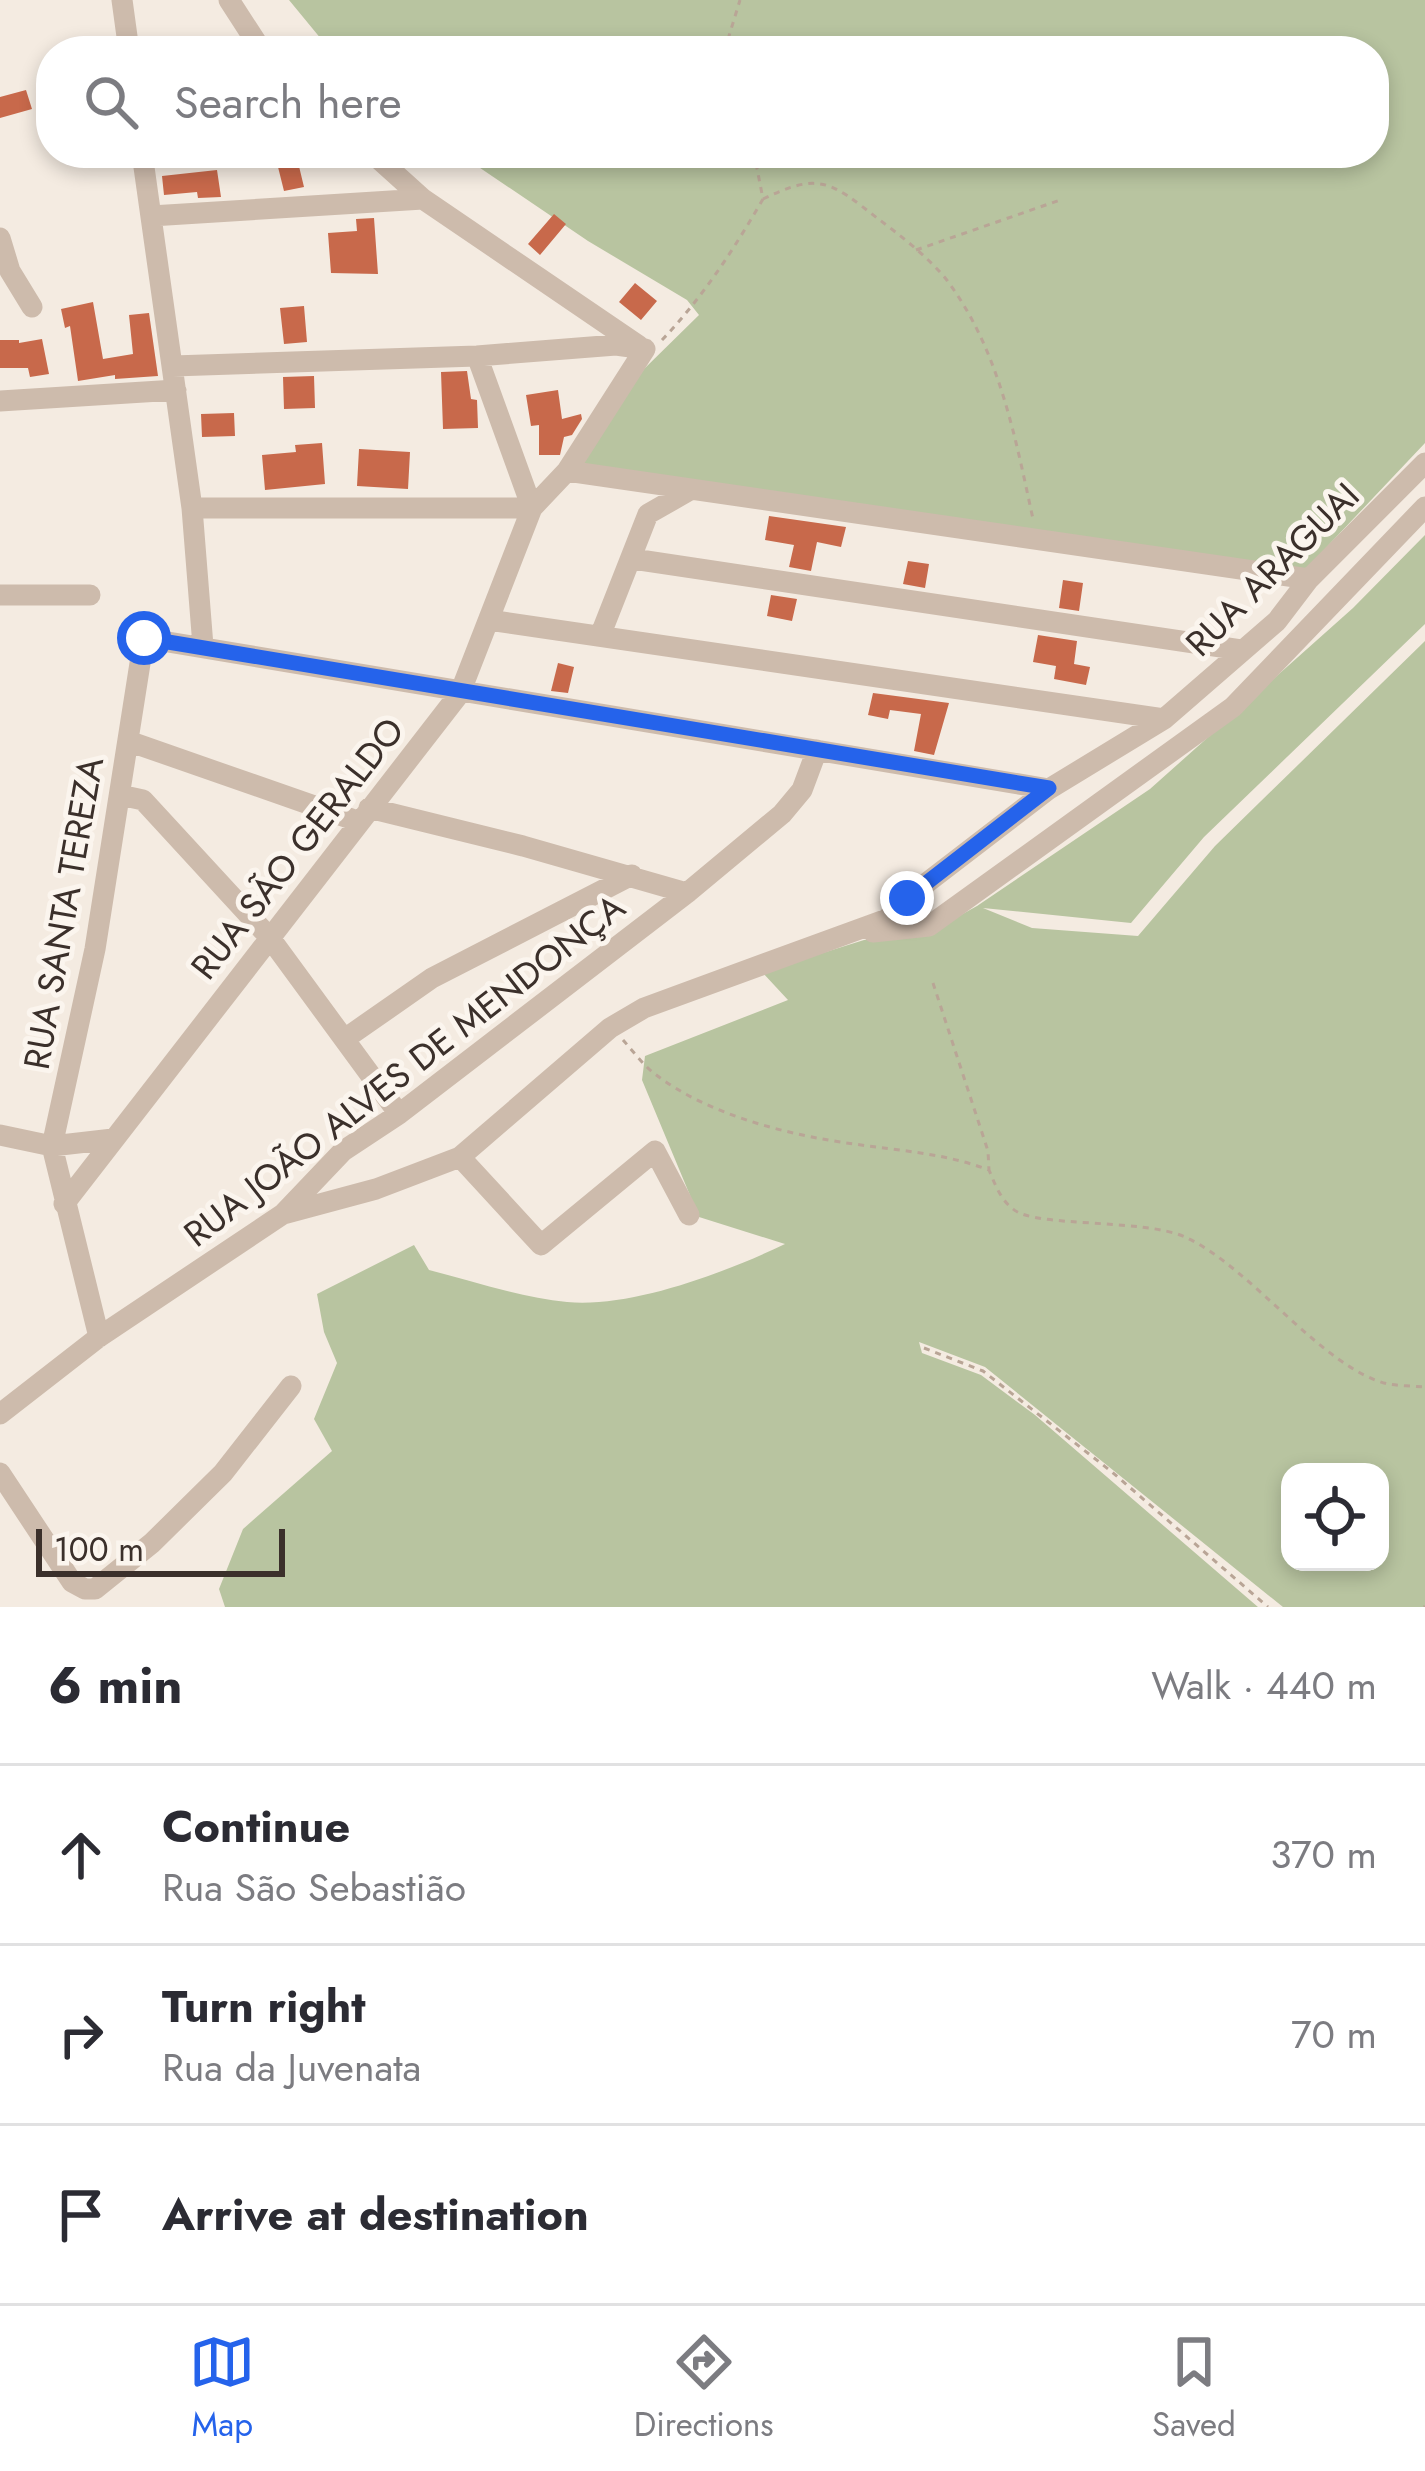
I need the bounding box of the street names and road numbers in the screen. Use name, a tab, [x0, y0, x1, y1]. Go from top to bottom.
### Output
street label: RUA ARAGUAI	[1173, 470, 1371, 668]
street label: RUA SÃO GERALDO	[178, 706, 416, 990]
street label: RUA SANTA TEREZA	[10, 753, 116, 1073]
street label: RUA JOÃO ALVES DE MENDONÇA	[173, 881, 636, 1259]

